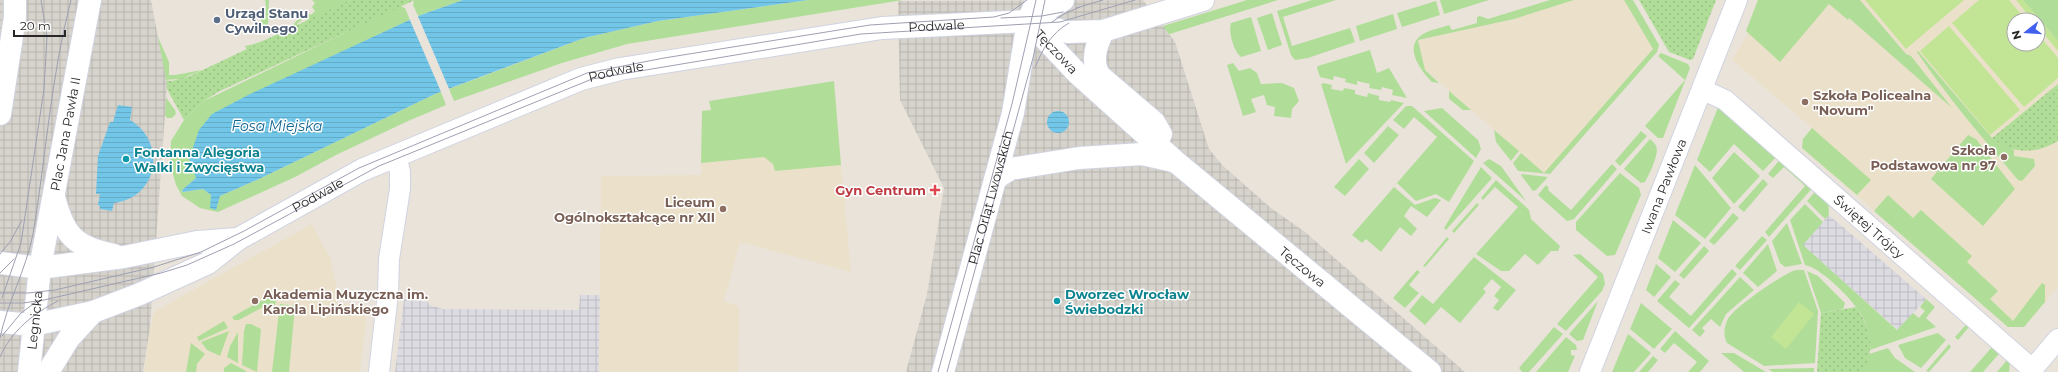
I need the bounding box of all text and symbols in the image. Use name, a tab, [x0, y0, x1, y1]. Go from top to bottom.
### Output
place label: Urząd Stanu Cywilnego	[225, 5, 308, 36]
scale bar	[14, 12, 65, 38]
north arrow	[2006, 12, 2046, 52]
marker: Urząd Stanu Cywilnego	[212, 15, 222, 25]
street label: Podwale	[908, 16, 965, 35]
text: 20 m	[20, 18, 51, 33]
street label: Tęczowa	[1032, 26, 1082, 77]
text: N	[2008, 29, 2024, 41]
street label: Podwale	[587, 57, 645, 85]
street label: Plac Jana Pawła II	[47, 75, 84, 192]
place label: Szkoła Policealna "Novum"	[1813, 87, 1931, 118]
marker: Szkoła Policealna "Novum"	[1800, 97, 1810, 107]
water label: Fosa Miejska	[231, 117, 323, 135]
street label: Plac Orląt Lwowskich	[964, 128, 1016, 266]
street label: Iwana Pawłowa	[1637, 136, 1690, 236]
place label: Szkoła Podstawowa nr 97	[1870, 142, 1996, 173]
place label: Fontanna Alegoria Walki i Zwycięstwa	[134, 144, 264, 175]
marker: Szkoła Podstawowa nr 97	[1999, 152, 2009, 162]
marker: Fontanna Alegoria Walki i Zwycięstwa	[121, 154, 131, 164]
street label: Podwale	[289, 174, 346, 215]
place label: Gyn Centrum	[835, 182, 926, 198]
marker: Gyn Centrum	[929, 184, 941, 196]
street label: Świętej Trójcy	[1831, 191, 1909, 262]
place label: Liceum Ogólnokształcące nr XII	[554, 194, 715, 225]
marker: Liceum Ogólnokształcące nr XII	[718, 204, 728, 214]
street label: Tęczowa	[1276, 243, 1329, 291]
place label: Akademia Muzyczna im. Karola Lipińskiego	[262, 286, 428, 317]
place label: Dworzec Wrocław Świebodzki	[1065, 286, 1190, 317]
street label: Legnicka	[23, 290, 46, 351]
marker: Akademia Muzyczna im. Karola Lipińskiego	[250, 296, 260, 306]
marker: Dworzec Wrocław Świebodzki	[1052, 296, 1062, 306]

